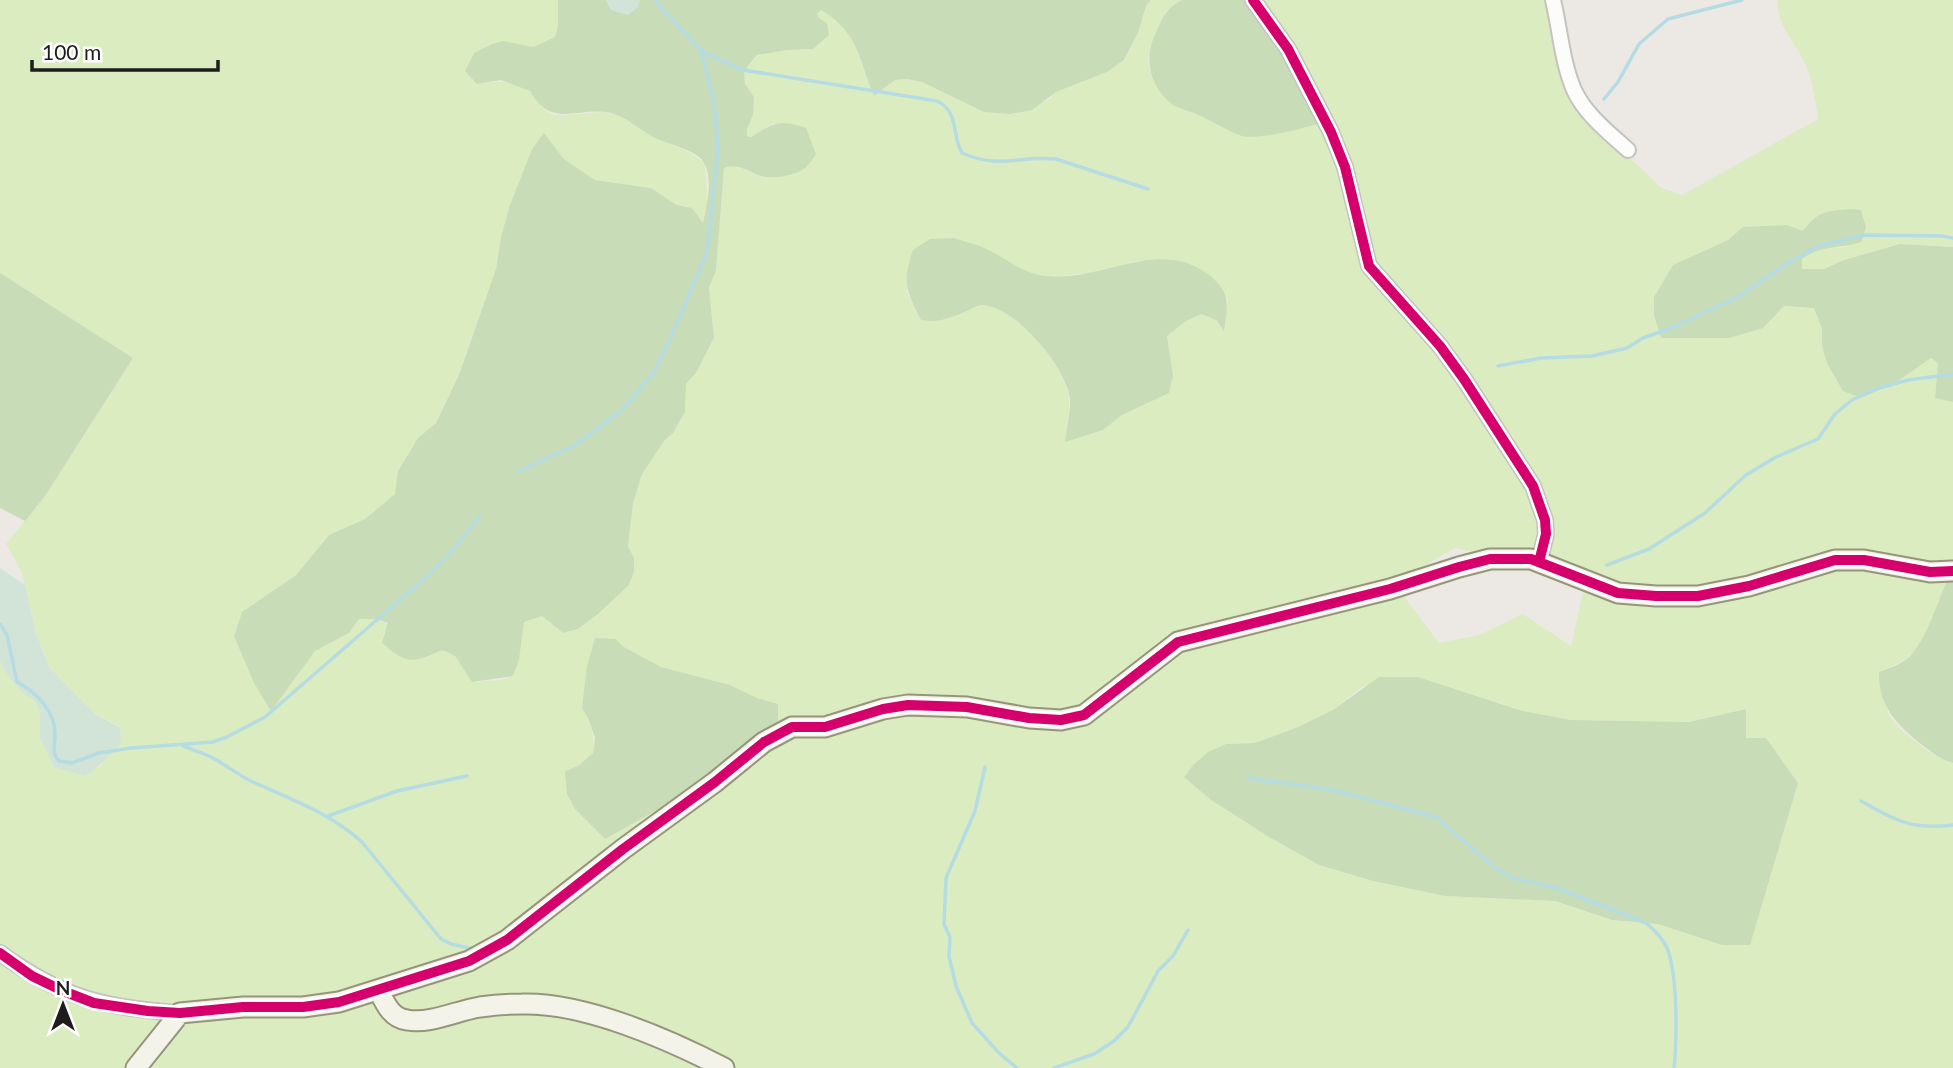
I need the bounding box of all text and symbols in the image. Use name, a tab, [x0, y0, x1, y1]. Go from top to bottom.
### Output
scale bar	[32, 28, 217, 72]
text: 100 m	[42, 39, 101, 64]
north arrow	[28, 970, 98, 1040]
text: N	[56, 976, 70, 999]

